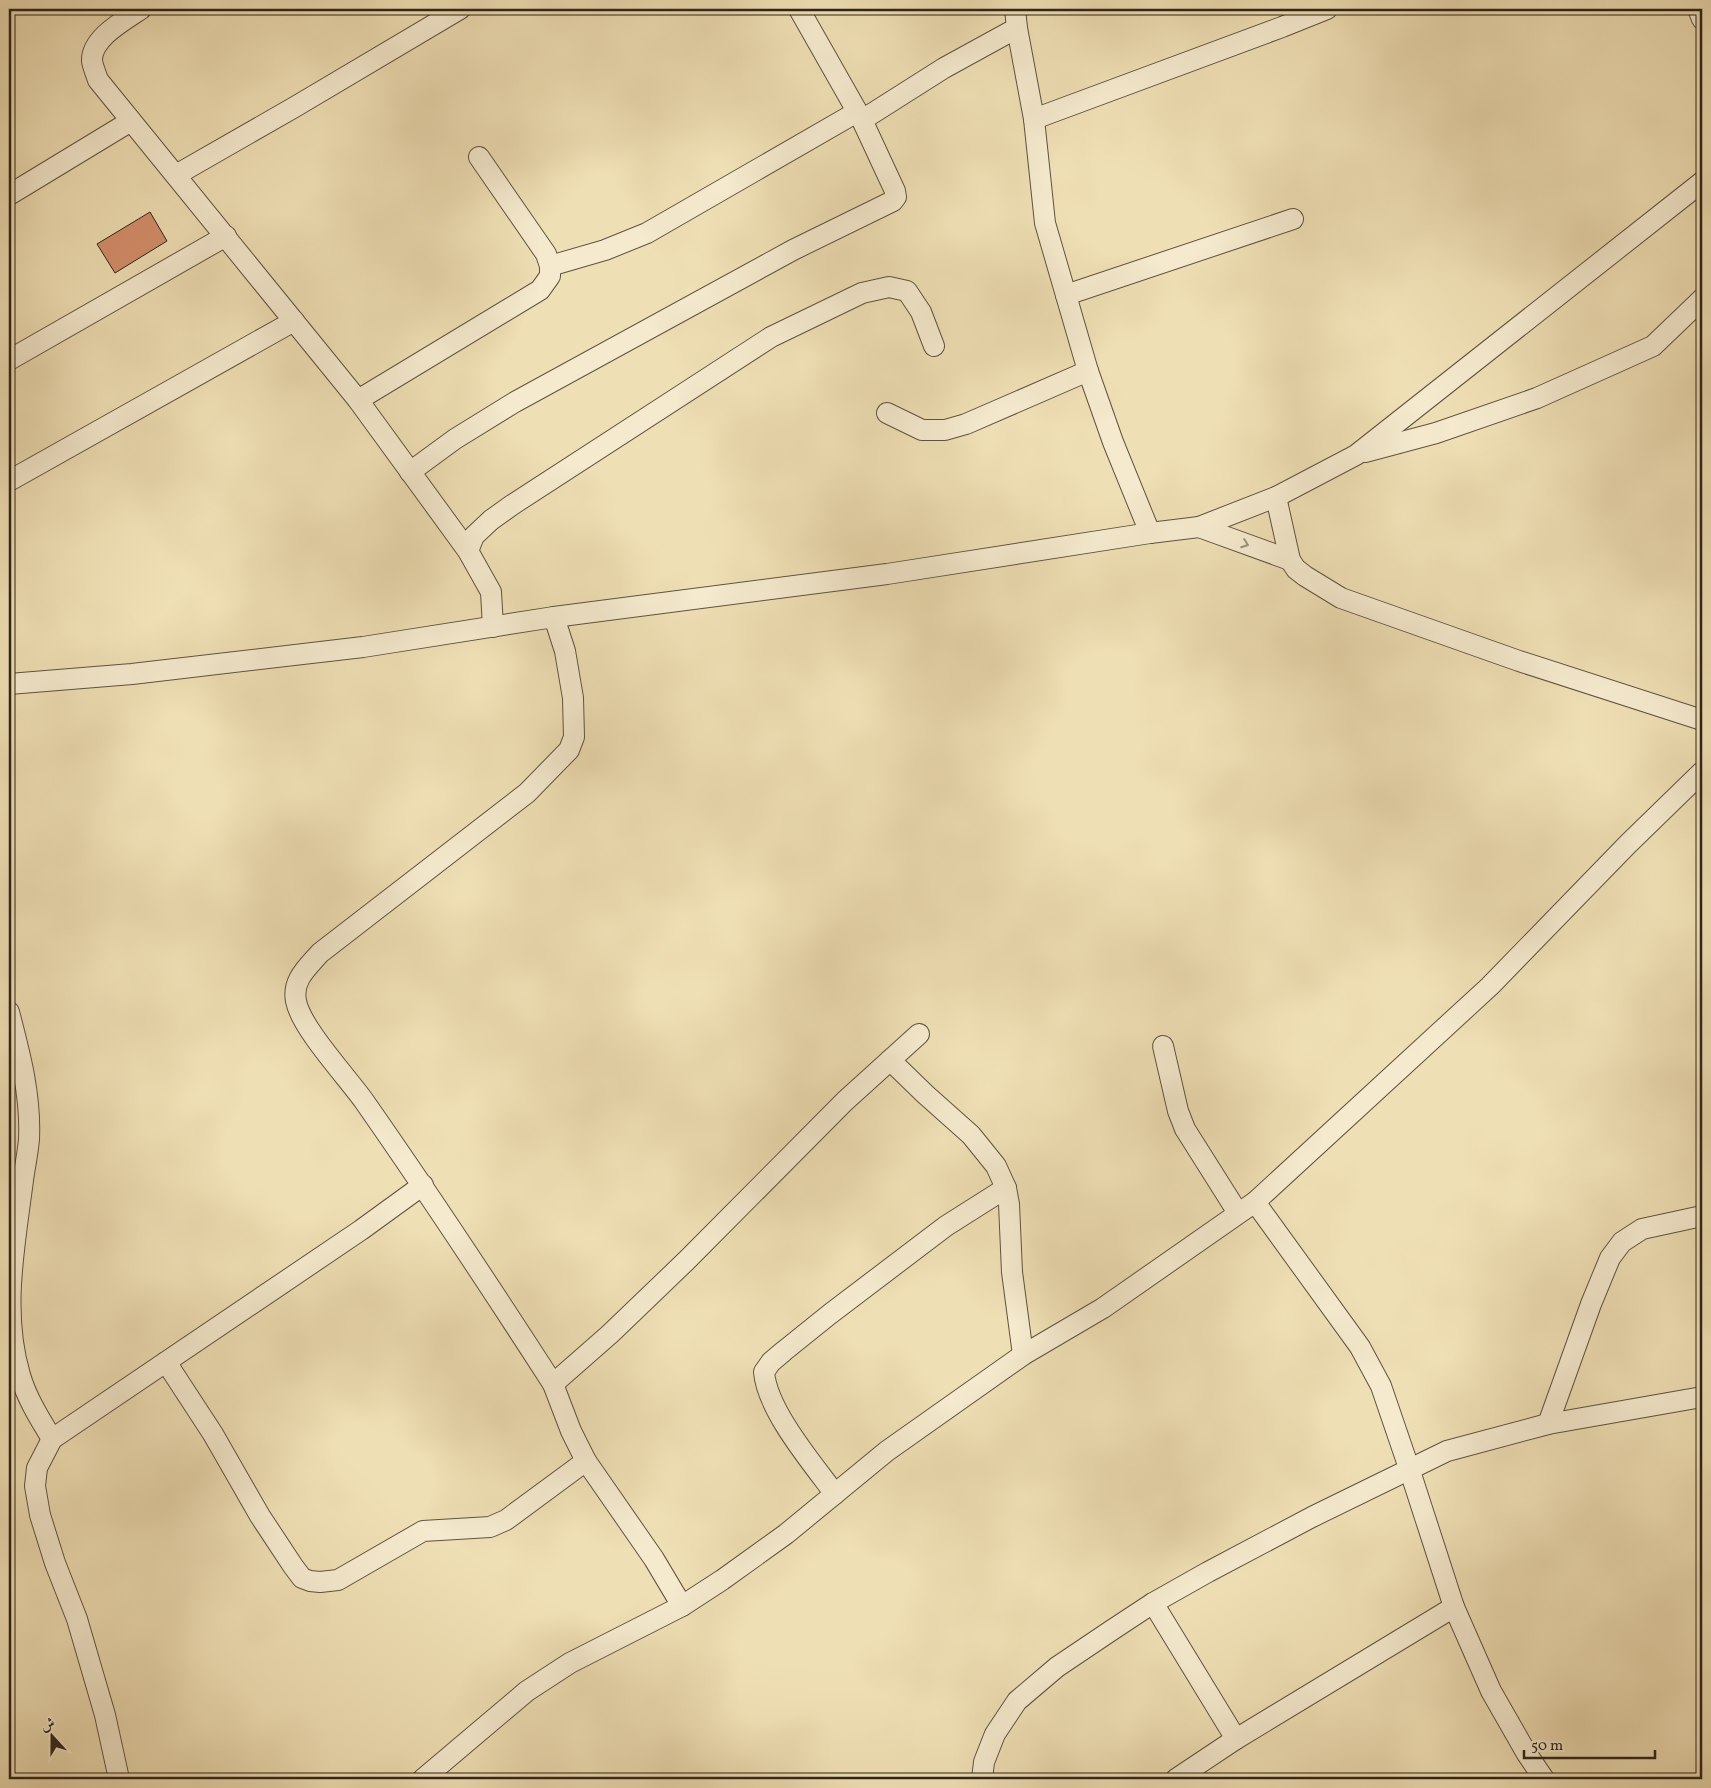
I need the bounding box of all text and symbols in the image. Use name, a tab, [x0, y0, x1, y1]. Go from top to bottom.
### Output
one-way arrow	[1240, 538, 1248, 548]
north arrow	[28, 1710, 78, 1760]
text: ش	[38, 1714, 58, 1737]
scale bar	[1524, 1728, 1655, 1760]
text: 50 m	[1531, 1736, 1563, 1757]

